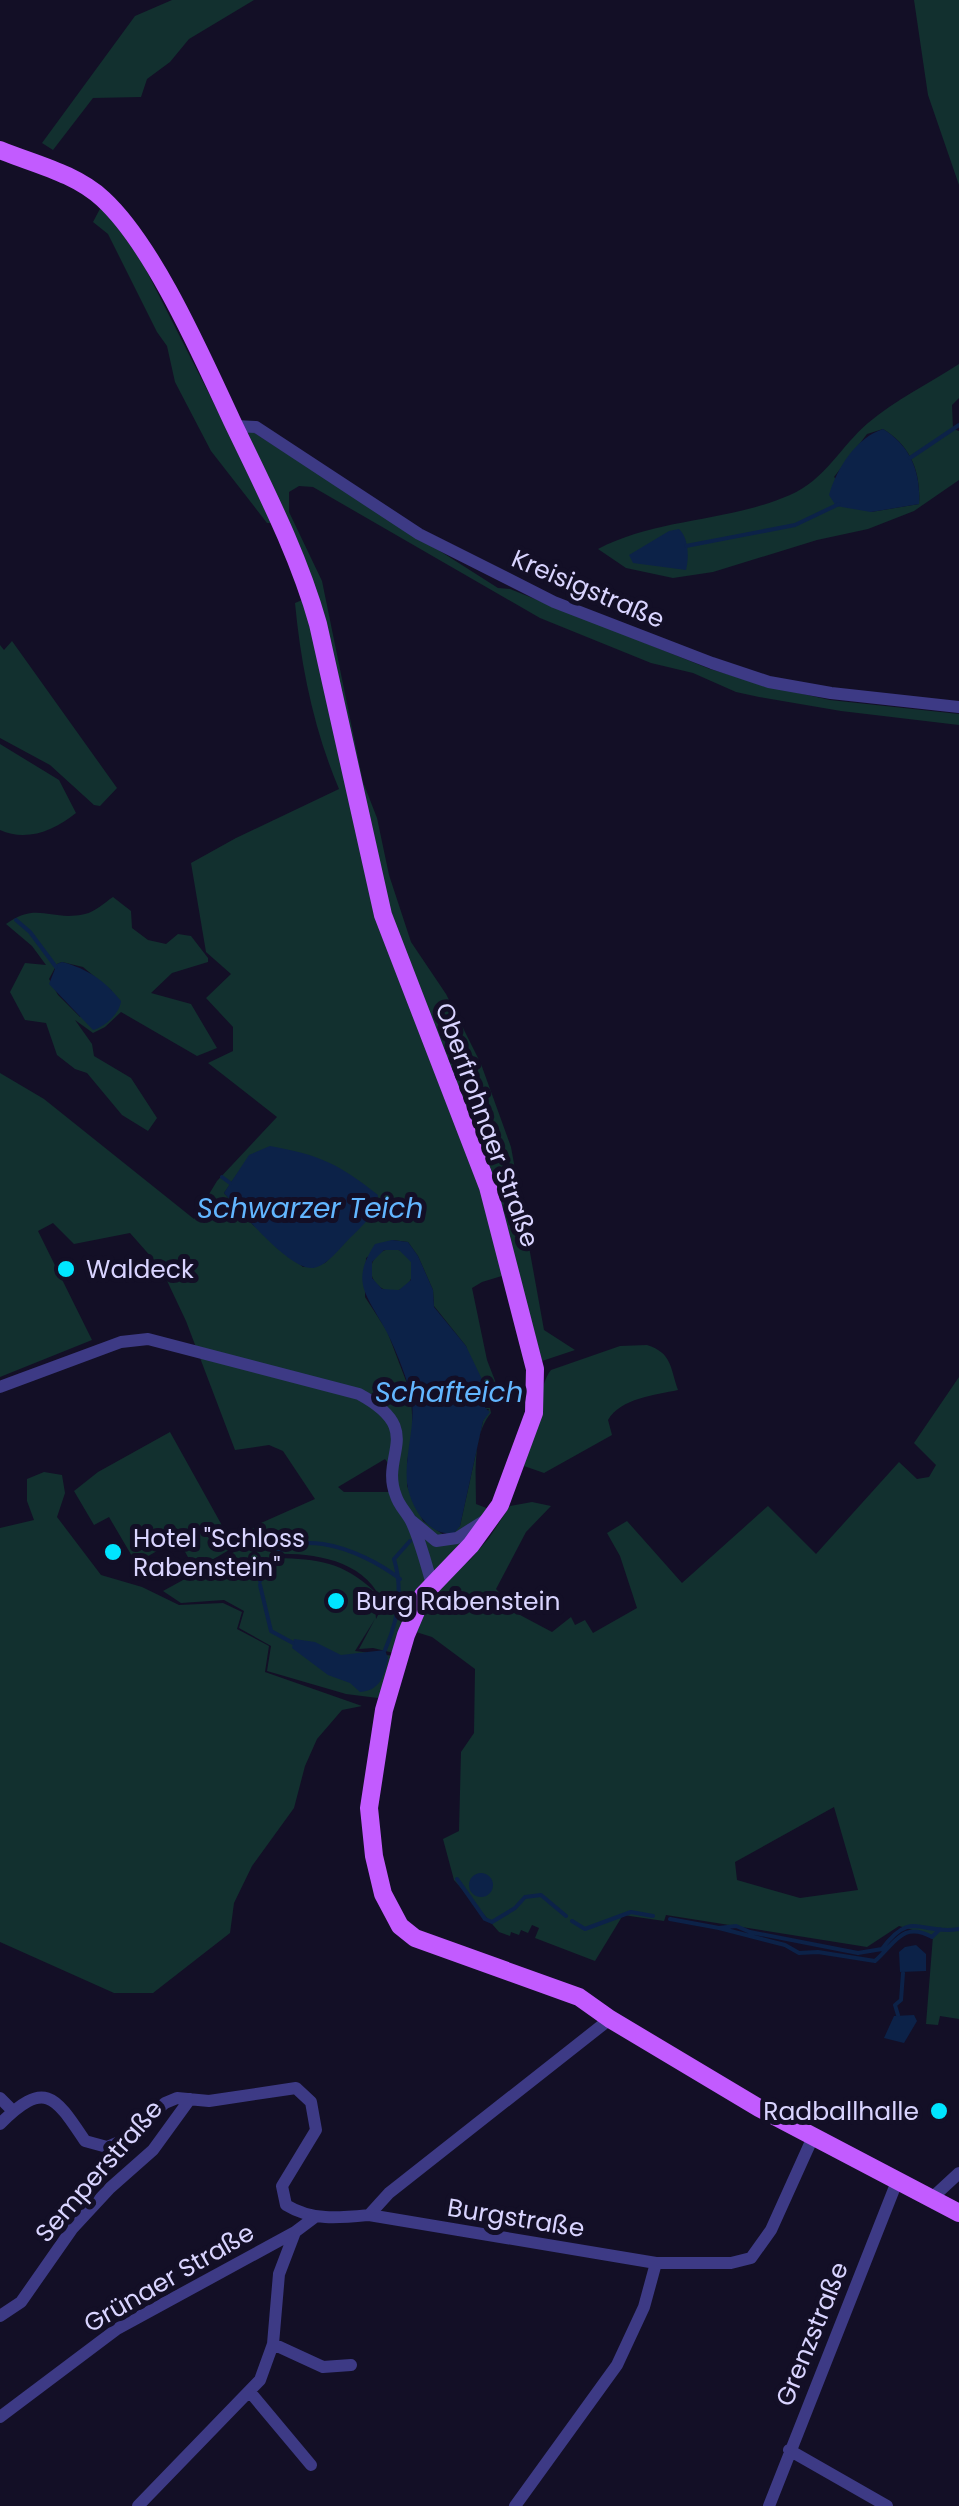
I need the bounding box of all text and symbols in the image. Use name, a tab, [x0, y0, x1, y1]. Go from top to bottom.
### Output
street label: Kreisigstraße	[506, 541, 670, 637]
street label: Oberfrohnaer Straße	[426, 998, 548, 1252]
water label: Schwarzer Teich	[197, 1189, 423, 1228]
place label: Waldeck	[86, 1252, 194, 1287]
marker: Waldeck	[55, 1258, 77, 1280]
water label: Schafteich	[375, 1373, 523, 1412]
place label: Hotel "Schloss Rabenstein"	[133, 1521, 305, 1585]
marker: Hotel "Schloss Rabenstein"	[102, 1541, 124, 1563]
place label: Burg Rabenstein	[356, 1584, 561, 1619]
marker: Burg Rabenstein	[325, 1590, 347, 1612]
street label: Semperstraße	[27, 2092, 171, 2250]
place label: Radballhalle	[763, 2094, 919, 2129]
marker: Radballhalle	[928, 2100, 950, 2122]
street label: Burgstraße	[445, 2190, 587, 2246]
street label: Grünaer Straße	[77, 2215, 261, 2341]
street label: Grenzstraße	[767, 2257, 857, 2411]

